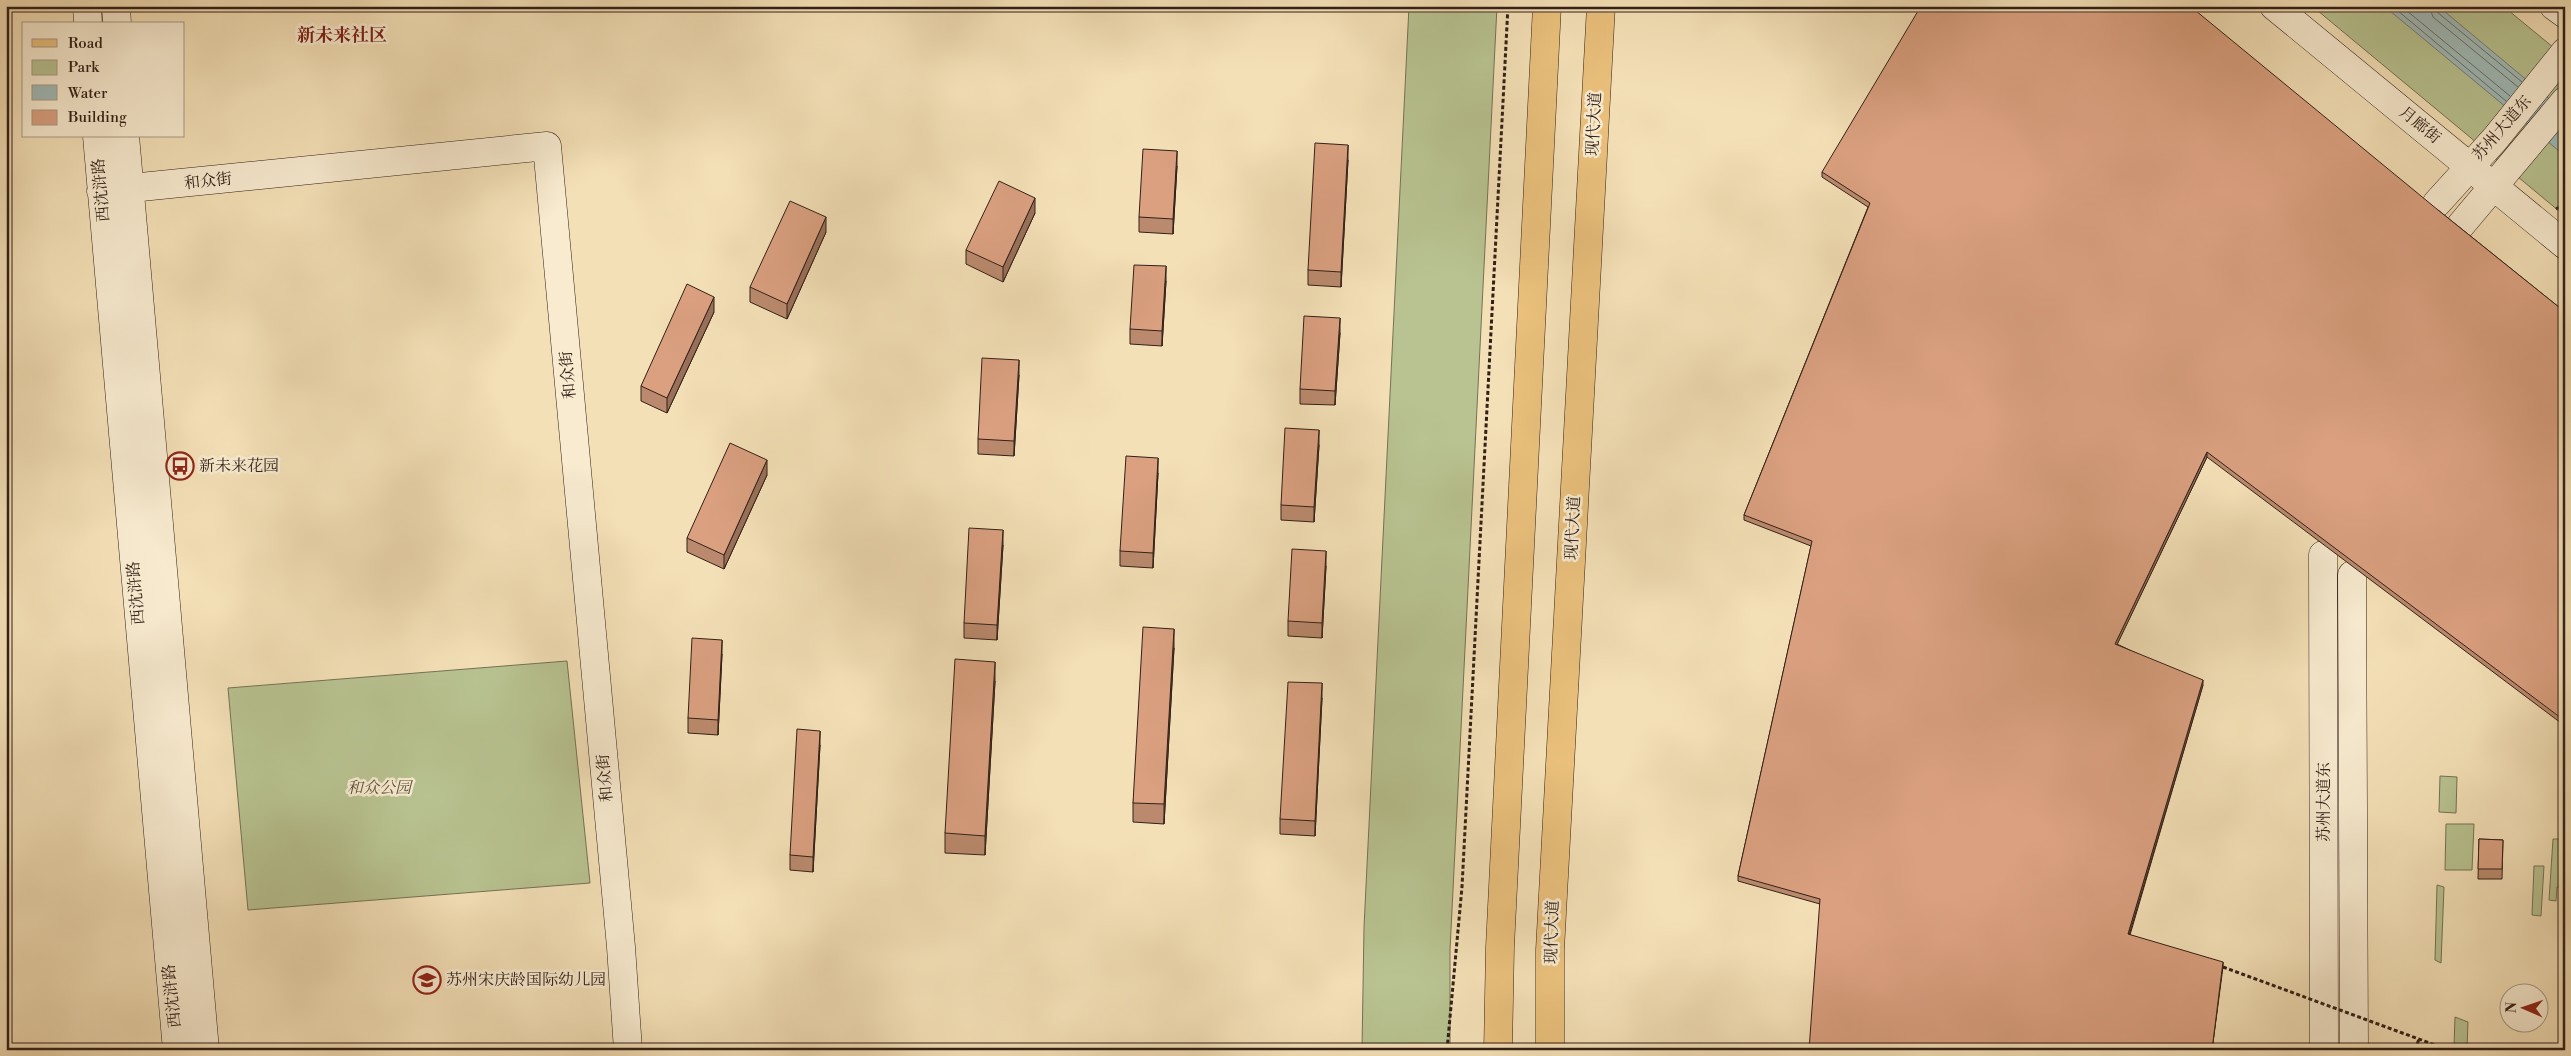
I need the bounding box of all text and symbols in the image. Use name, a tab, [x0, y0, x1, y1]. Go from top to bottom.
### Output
legend	[22, 22, 185, 138]
district label: 新未来社区	[297, 24, 387, 47]
text: Road	[68, 34, 103, 53]
text: Park	[68, 58, 100, 77]
text: Water	[67, 84, 108, 103]
street label: 苏州大道东	[2468, 91, 2536, 165]
street label: 现代大道	[1582, 92, 1606, 156]
street label: 月廊街	[2395, 102, 2445, 148]
text: Building	[67, 108, 127, 127]
street label: 西沈浒路	[88, 157, 114, 223]
street label: 和众街	[183, 169, 233, 193]
street label: 和众街	[556, 350, 580, 400]
bus stop icon: 新未来花园	[165, 451, 195, 481]
place label: 新未来花园	[199, 456, 279, 476]
street label: 现代大道	[1561, 496, 1585, 560]
street label: 西沈浒路	[123, 560, 149, 626]
street label: 和众街	[593, 753, 617, 803]
street label: 苏州大道东	[2314, 762, 2334, 842]
park label: 和众公园	[347, 778, 414, 798]
street label: 现代大道	[1541, 900, 1563, 964]
street label: 西沈浒路	[159, 963, 185, 1029]
school or university icon: 苏州宋庆龄国际幼儿园	[412, 965, 442, 995]
place label: 苏州宋庆龄国际幼儿园	[446, 970, 606, 990]
north arrow	[2498, 984, 2548, 1034]
text: N	[2503, 1002, 2521, 1013]

